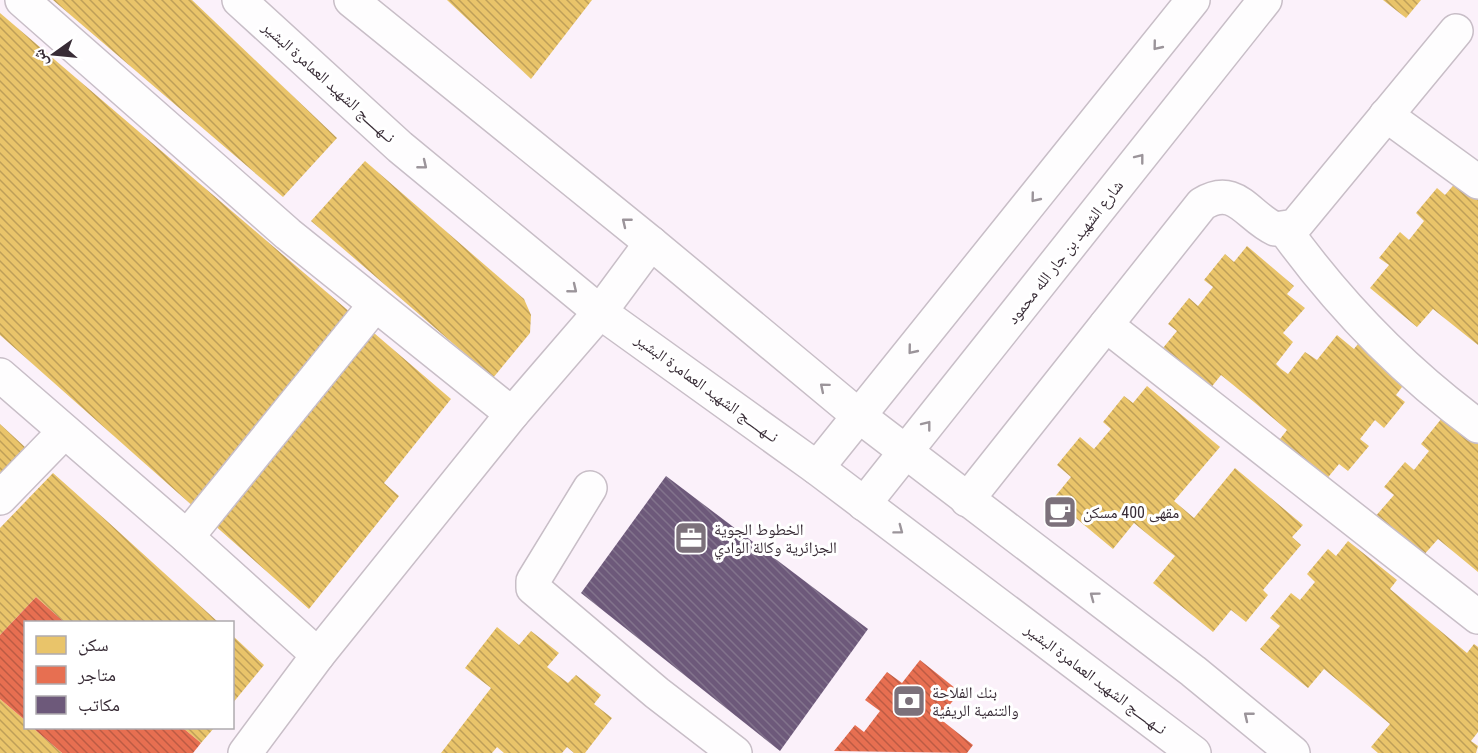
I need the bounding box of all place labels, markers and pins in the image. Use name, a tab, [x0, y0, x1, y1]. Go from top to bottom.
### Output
cafe icon: مقهى 400 مسكن	[1042, 494, 1078, 530]
place label: مقهى 400 مسكن	[1083, 503, 1179, 523]
office icon: الخطوط الجوية الجزائرية وكالة الوادي	[673, 520, 709, 556]
place label: الخطوط الجوية الجزائرية وكالة الوادي	[714, 520, 837, 560]
bank icon: بنك الفلاحة والتنمية الريفية	[891, 683, 927, 719]
place label: بنك الفلاحة والتنمية الريفية	[932, 683, 1019, 720]

